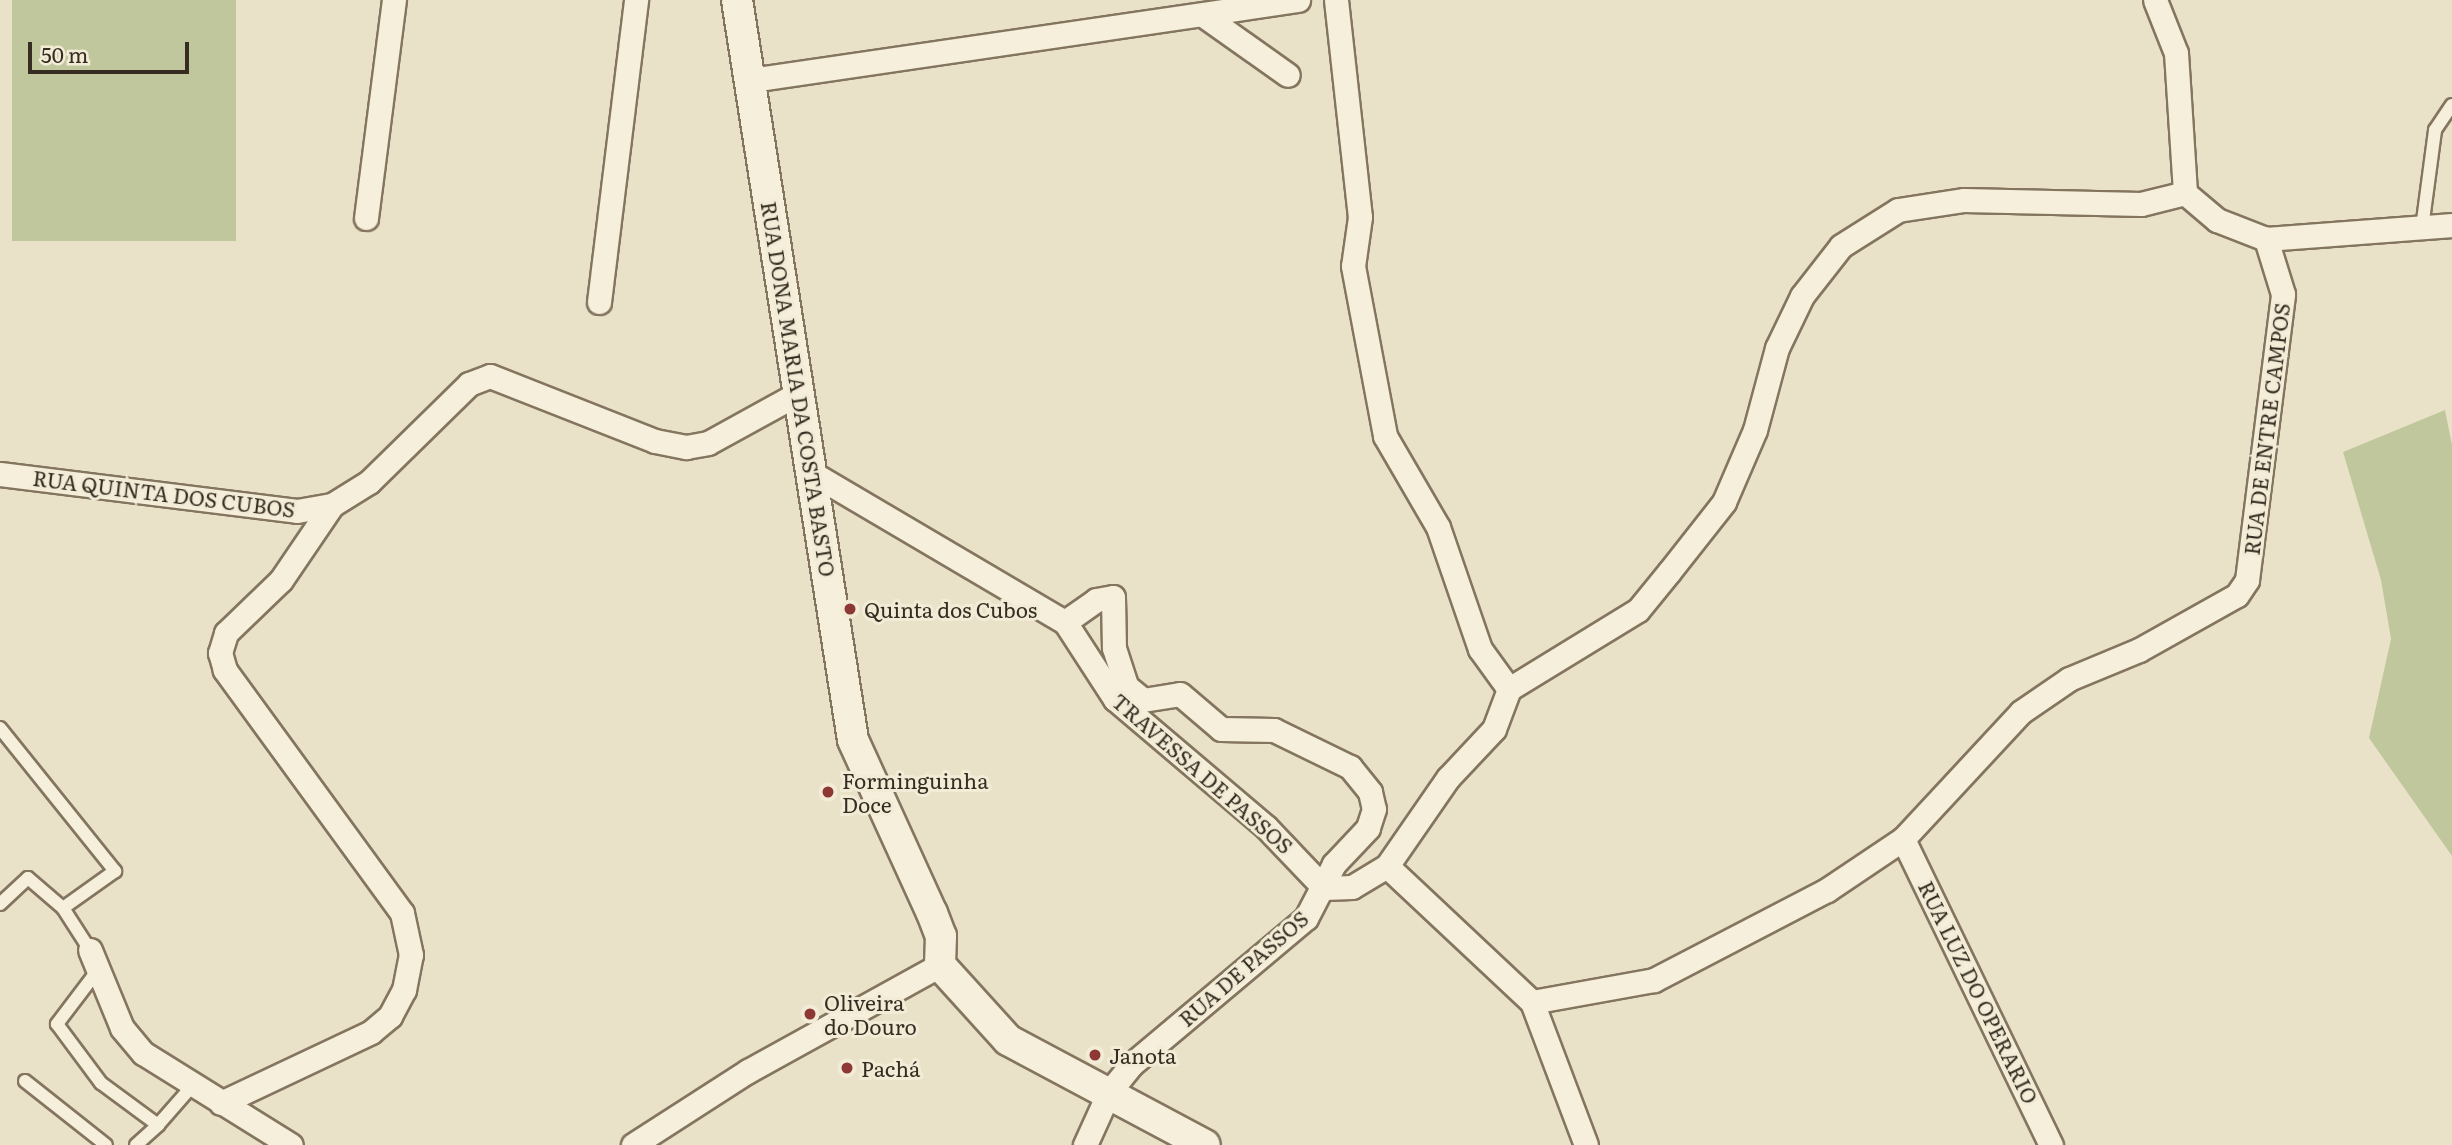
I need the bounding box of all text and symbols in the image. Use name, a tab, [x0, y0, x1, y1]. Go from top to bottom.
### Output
scale bar	[32, 28, 192, 72]
text: 50 m	[41, 38, 88, 69]
street label: RUA DONA MARIA DA COSTA BASTO	[757, 199, 841, 579]
street label: RUA DE ENTRE CAMPOS	[2238, 302, 2294, 556]
street label: RUA QUINTA DOS CUBOS	[31, 464, 297, 522]
place label: Quinta dos Cubos	[864, 596, 1037, 622]
marker: Quinta dos Cubos	[842, 601, 858, 617]
street label: TRAVESSA DE PASSOS	[1108, 688, 1298, 858]
place label: Forminguinha Doce	[842, 767, 989, 817]
marker: Forminguinha Doce	[820, 784, 836, 800]
street label: RUA LUZ DO OPERARIO	[1914, 876, 2044, 1108]
street label: RUA DE PASSOS	[1173, 905, 1313, 1031]
place label: Oliveira do Douro	[824, 989, 917, 1039]
marker: Oliveira do Douro	[802, 1006, 818, 1022]
place label: Janota	[1109, 1042, 1176, 1068]
marker: Janota	[1087, 1047, 1103, 1063]
place label: Pachá	[861, 1055, 920, 1081]
marker: Pachá	[839, 1060, 855, 1076]

